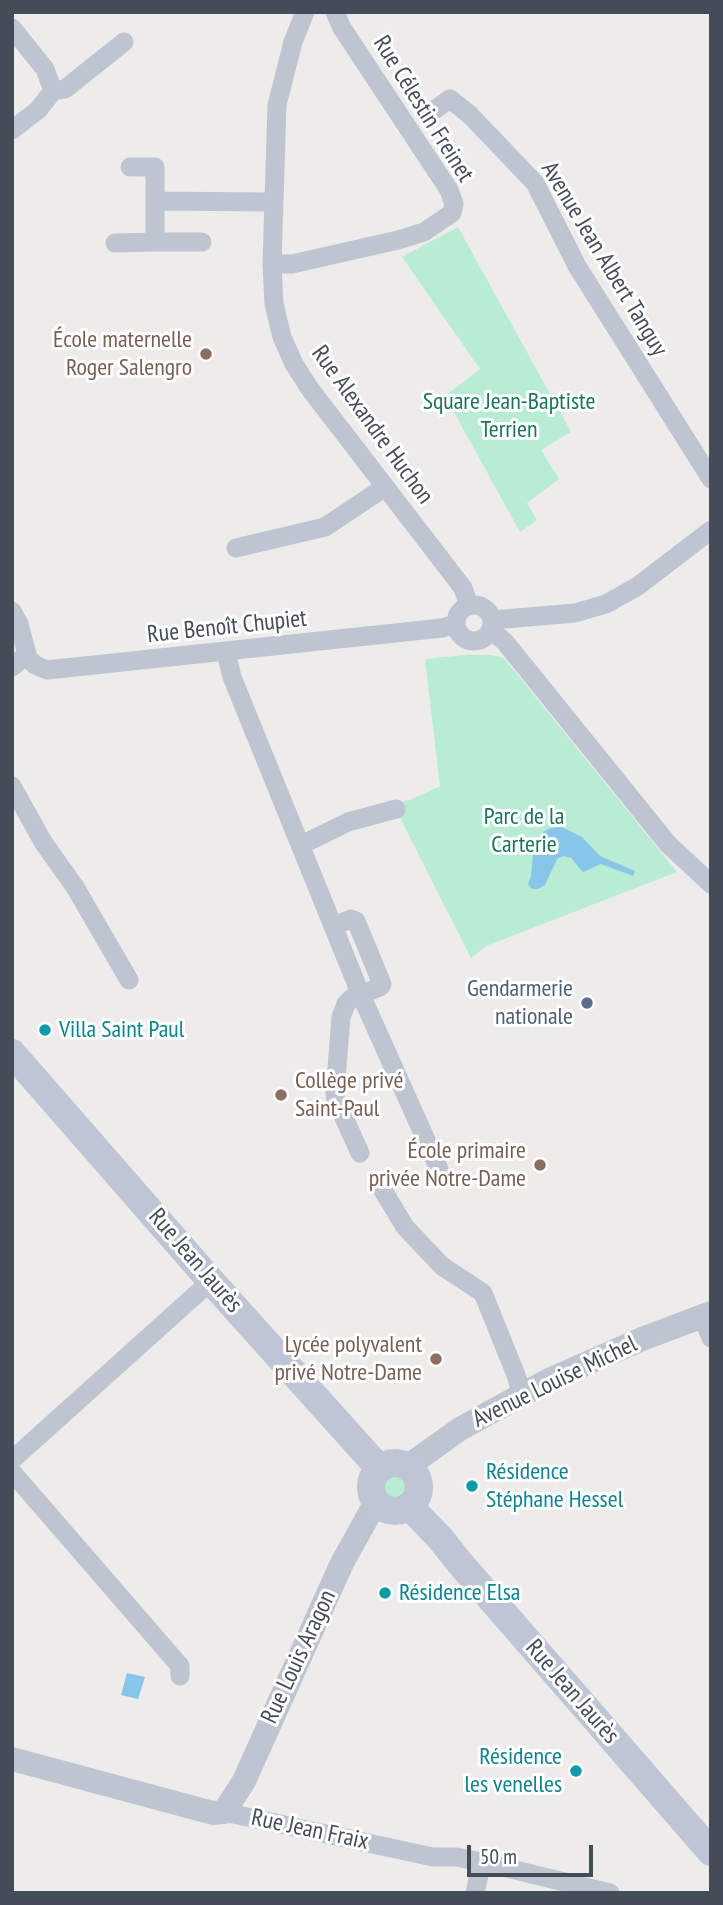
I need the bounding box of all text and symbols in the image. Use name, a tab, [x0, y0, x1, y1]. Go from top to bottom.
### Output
street label: Rue Célestin Freinet	[367, 31, 479, 187]
street label: Avenue Jean Albert Tanguy	[535, 157, 673, 361]
place label: École maternelle Roger Salengro	[53, 326, 192, 382]
street label: Rue Alexandre Huchon	[305, 340, 439, 510]
marker: École maternelle Roger Salengro	[198, 346, 214, 362]
park label: Square Jean-Baptiste Terrien	[423, 388, 595, 444]
street label: Rue Benoît Chupiet	[146, 604, 308, 650]
park label: Parc de la Carterie	[484, 803, 564, 859]
place label: Gendarmerie nationale	[467, 975, 573, 1031]
marker: Gendarmerie nationale	[579, 995, 595, 1011]
place label: Villa Saint Paul	[59, 1016, 184, 1044]
marker: Villa Saint Paul	[37, 1022, 53, 1038]
place label: Collège privé Saint-Paul	[295, 1067, 403, 1123]
marker: Collège privé Saint-Paul	[273, 1087, 289, 1103]
place label: École primaire privée Notre-Dame	[369, 1137, 526, 1193]
marker: École primaire privée Notre-Dame	[532, 1157, 548, 1173]
street label: Rue Jean Jaurès	[142, 1203, 248, 1319]
street label: Avenue Louise Michel	[468, 1330, 642, 1434]
place label: Lycée polyvalent privé Notre-Dame	[274, 1331, 422, 1387]
marker: Lycée polyvalent privé Notre-Dame	[428, 1351, 444, 1367]
place label: Résidence Stéphane Hessel	[486, 1458, 623, 1514]
marker: Résidence Stéphane Hessel	[464, 1478, 480, 1494]
place label: Résidence Elsa	[399, 1579, 520, 1607]
marker: Résidence Elsa	[377, 1585, 393, 1601]
street label: Rue Louis Aragon	[256, 1586, 342, 1728]
street label: Rue Jean Jaurès	[519, 1634, 625, 1750]
place label: Résidence les venelles	[464, 1743, 562, 1799]
marker: Résidence les venelles	[568, 1763, 584, 1779]
street label: Rue Jean Fraix	[249, 1804, 371, 1856]
scale bar	[471, 1832, 597, 1876]
text: 50 m	[480, 1843, 517, 1870]

